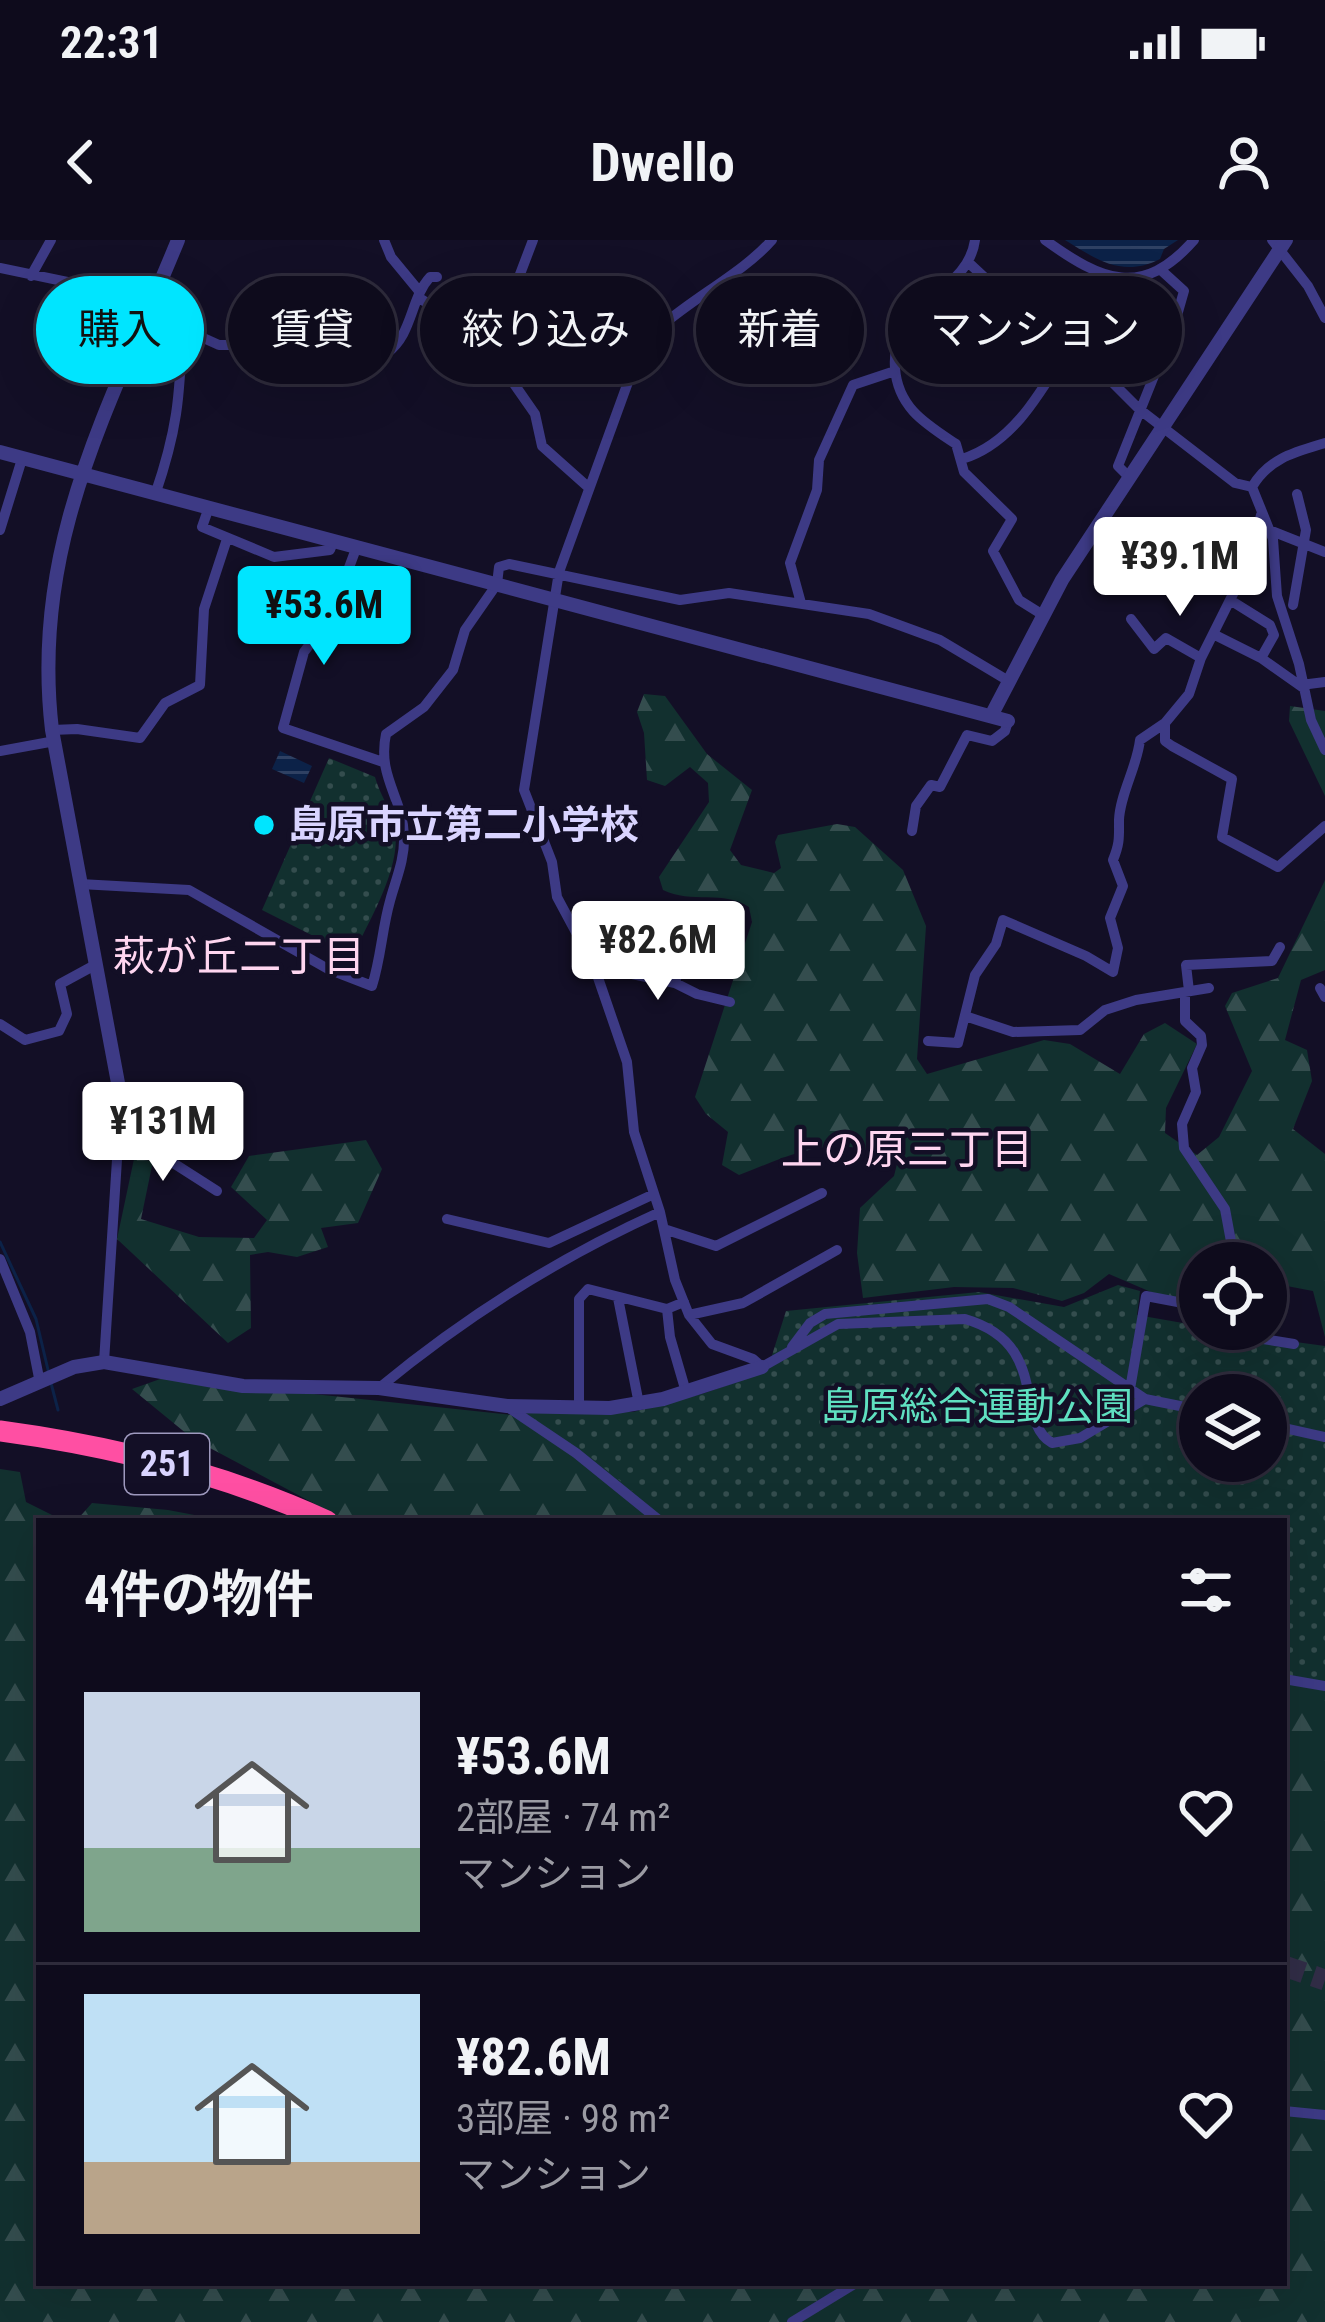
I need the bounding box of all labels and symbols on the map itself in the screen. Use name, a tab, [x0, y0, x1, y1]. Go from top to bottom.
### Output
pin: ¥39.1M	[1082, 517, 1278, 619]
pin: ¥53.6M	[226, 566, 422, 668]
place label: 島原市立第二小学校	[288, 802, 639, 848]
marker: 島原市立第二小学校	[251, 812, 277, 838]
pin: ¥82.6M	[560, 901, 756, 1003]
district label: 萩が丘二丁目	[113, 932, 365, 981]
pin: ¥131M	[79, 1082, 247, 1184]
district label: 上の原三丁目	[781, 1125, 1033, 1174]
park label: 島原総合運動公園	[821, 1384, 1133, 1430]
road number: 251	[125, 1434, 209, 1494]

